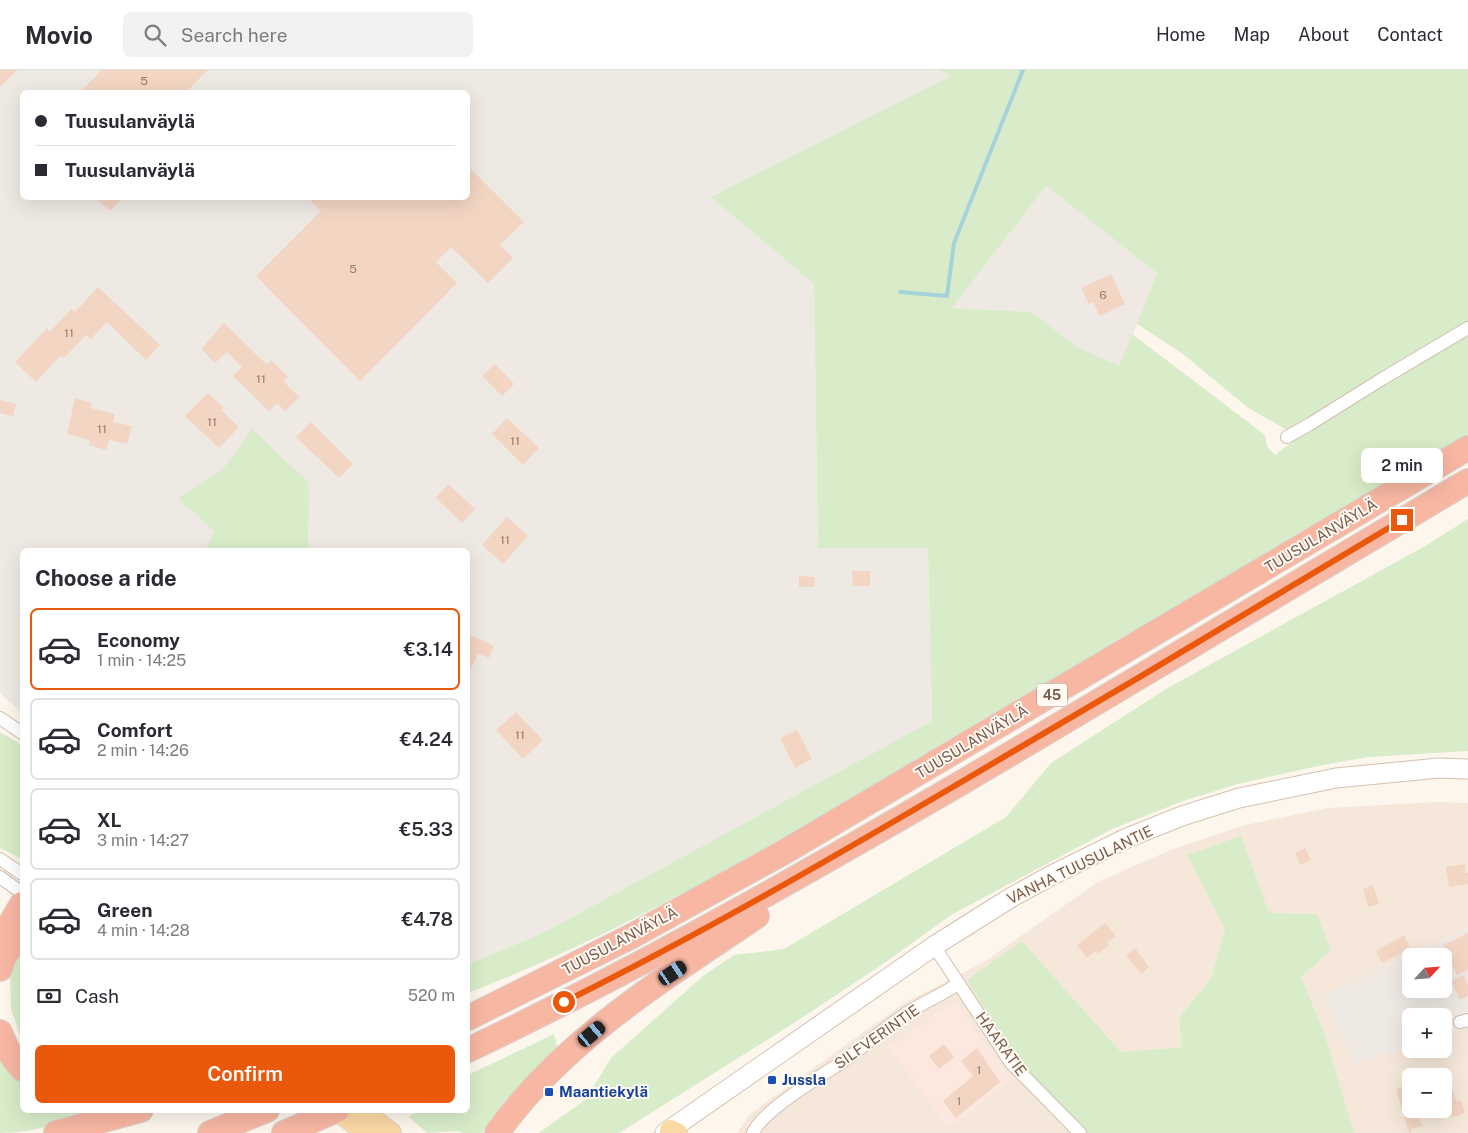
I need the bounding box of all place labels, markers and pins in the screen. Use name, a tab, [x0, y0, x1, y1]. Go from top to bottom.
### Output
place label: Jussla	[782, 1071, 826, 1088]
marker: Jussla	[766, 1074, 778, 1086]
place label: Maantiekylä	[559, 1083, 648, 1100]
marker: Maantiekylä	[543, 1086, 555, 1098]

